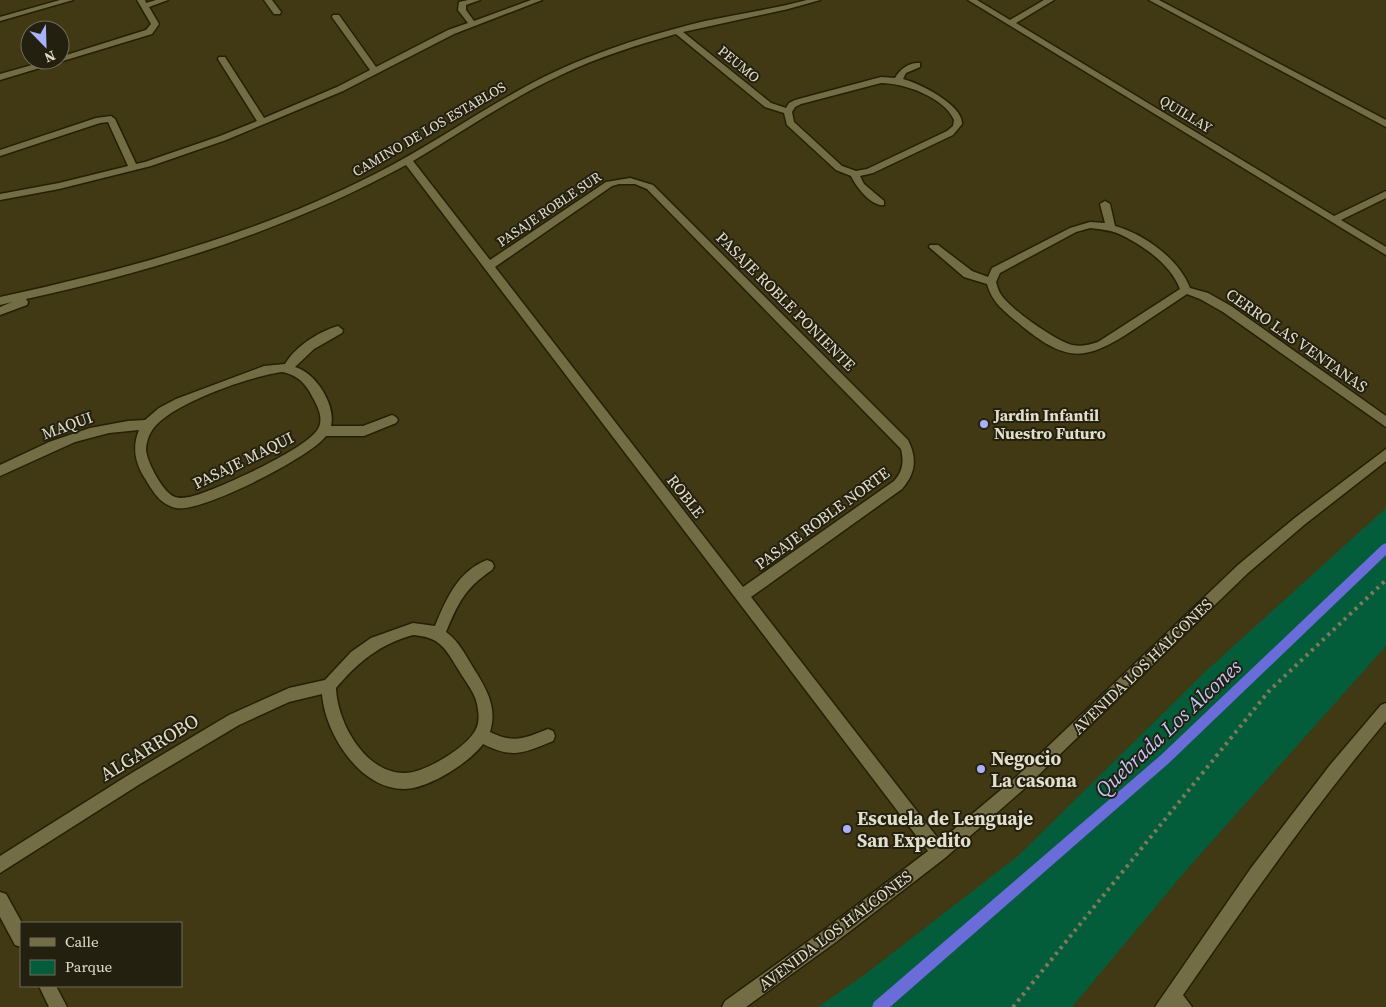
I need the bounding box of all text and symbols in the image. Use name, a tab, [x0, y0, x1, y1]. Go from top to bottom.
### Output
north arrow	[20, 20, 70, 70]
street label: PEUMO	[714, 41, 764, 87]
text: N	[41, 46, 59, 68]
street label: CAMINO DE LOS ESTABLOS	[349, 77, 509, 181]
street label: QUILLAY	[1156, 90, 1216, 138]
street label: PASAJE ROBLE SUR	[493, 167, 605, 251]
street label: PASAJE ROBLE PONIENTE	[712, 227, 861, 376]
street label: CERRO LAS VENTANAS	[1222, 283, 1372, 397]
place label: Jardin Infantil Nuestro Futuro	[993, 404, 1106, 444]
street label: MAQUI	[38, 406, 96, 444]
marker: Jardin Infantil Nuestro Futuro	[978, 418, 990, 430]
street label: PASAJE MAQUI	[189, 426, 297, 494]
street label: PASAJE ROBLE NORTE	[750, 461, 894, 574]
street label: ROBLE	[662, 470, 710, 523]
street label: AVENIDA LOS HALCONES	[1067, 593, 1217, 739]
water label: Quebrada Los Alcones	[1088, 652, 1248, 804]
street label: ALGARROBO	[95, 707, 203, 787]
place label: Negocio La casona	[991, 745, 1078, 793]
marker: Negocio La casona	[975, 763, 987, 775]
place label: Escuela de Lenguaje San Expedito	[857, 805, 1033, 853]
marker: Escuela de Lenguaje San Expedito	[841, 823, 853, 835]
street label: AVENIDA LOS HALCONES	[754, 865, 916, 995]
legend	[20, 922, 182, 987]
text: Calle	[65, 931, 99, 952]
text: Parque	[65, 956, 113, 977]

